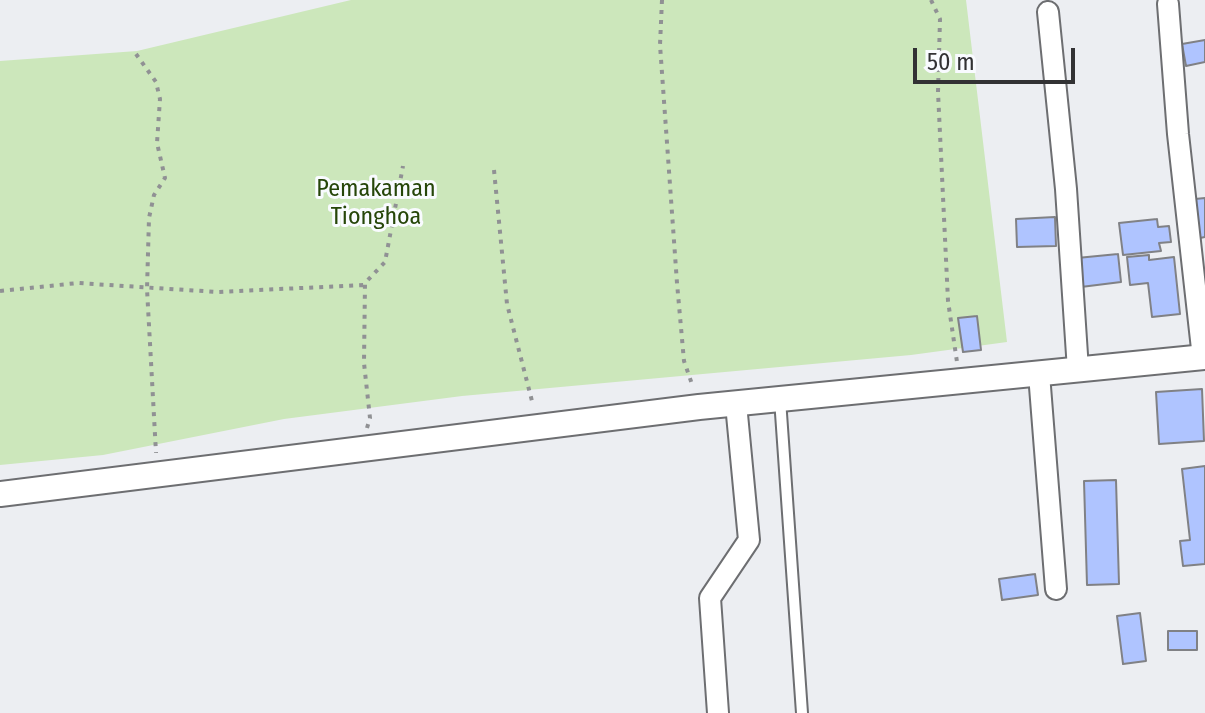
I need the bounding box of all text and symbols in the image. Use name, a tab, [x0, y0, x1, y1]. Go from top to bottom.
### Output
scale bar	[917, 32, 1079, 82]
text: 50 m	[927, 48, 975, 76]
park label: Pemakaman Tionghoa	[316, 175, 436, 231]

